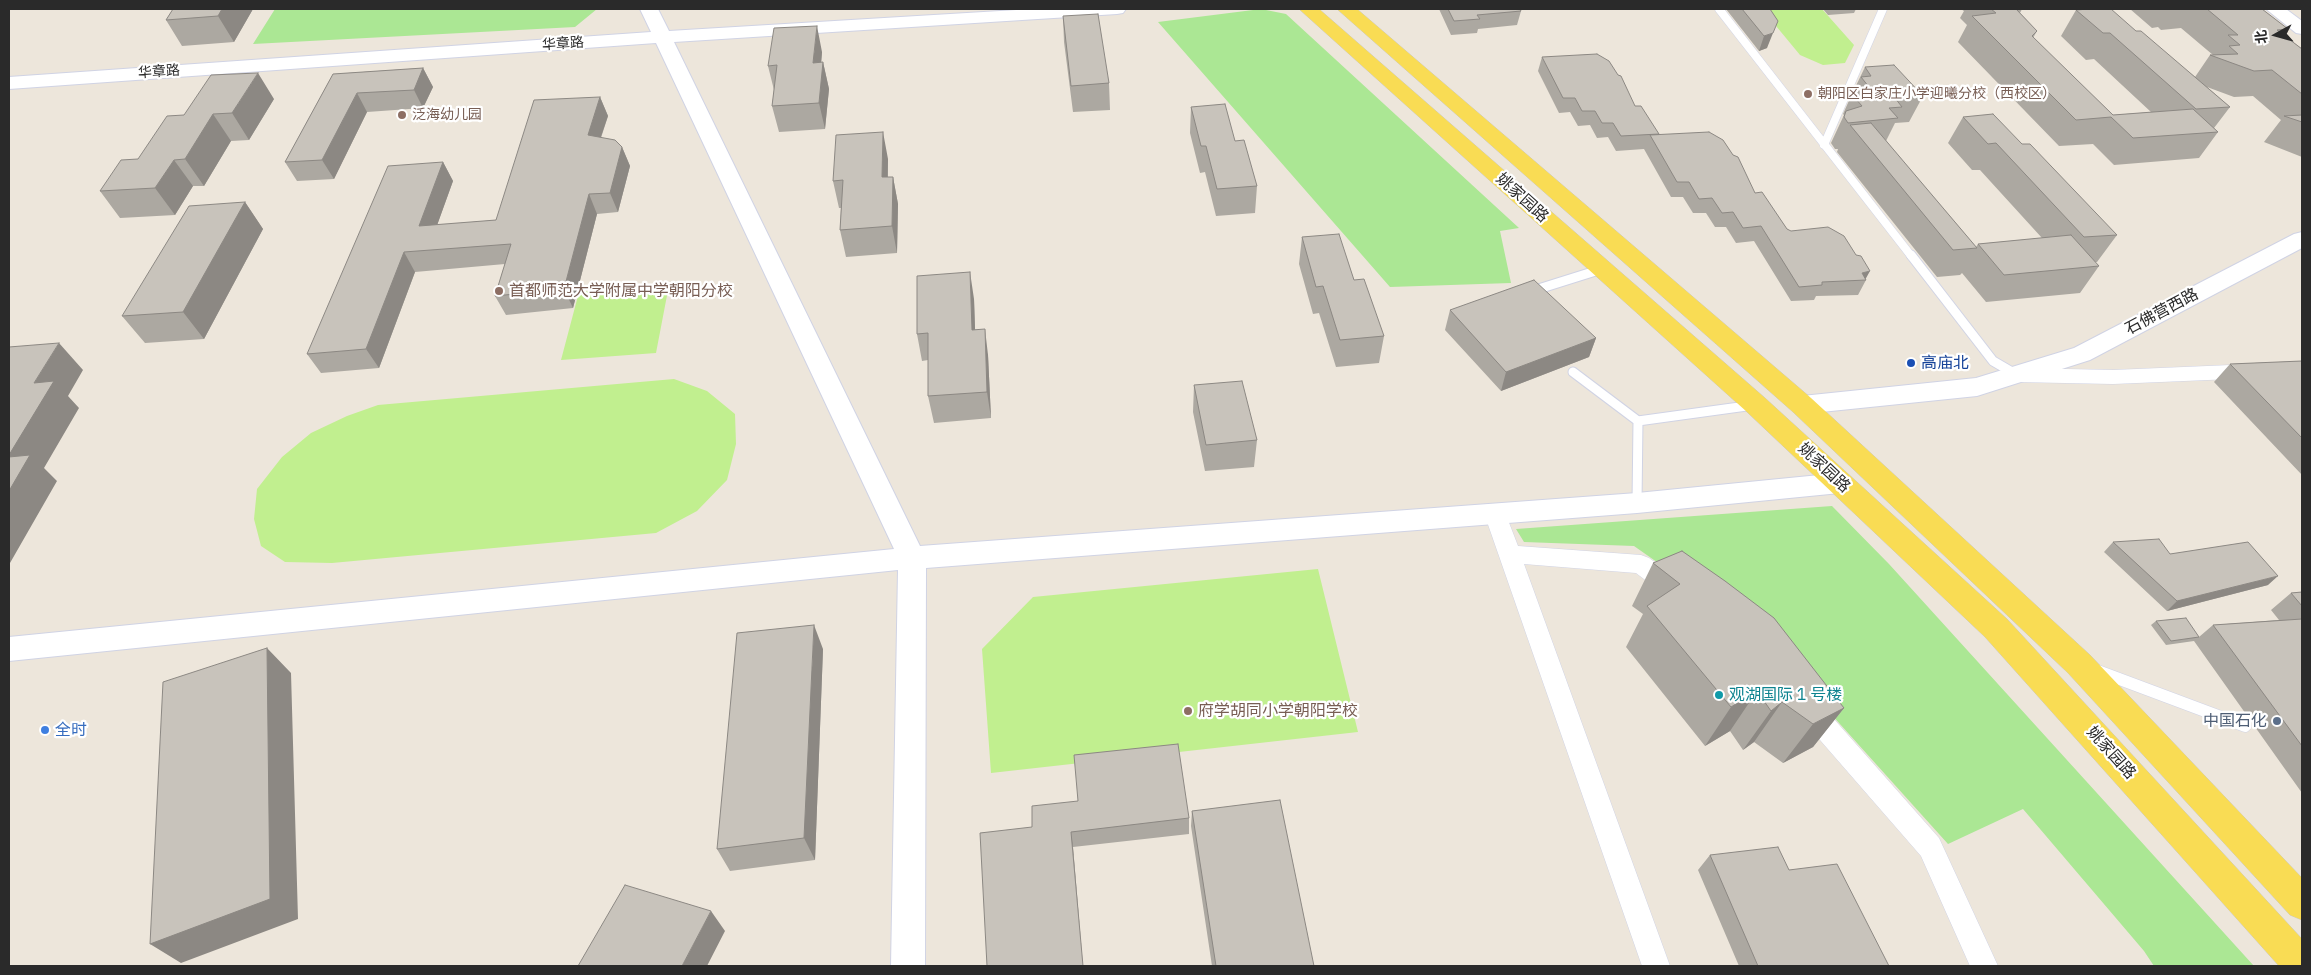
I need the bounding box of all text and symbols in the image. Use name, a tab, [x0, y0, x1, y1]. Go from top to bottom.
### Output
north arrow	[2251, 10, 2301, 60]
text: 北	[2251, 29, 2271, 45]
street label: 华章路	[541, 34, 585, 54]
street label: 华章路	[137, 62, 181, 82]
place label: 朝阳区白家庄小学迎曦分校（西校区）	[1818, 86, 2056, 102]
marker: 朝阳区白家庄小学迎曦分校（西校区）	[1802, 88, 1814, 100]
place label: 泛海幼儿园	[412, 107, 482, 123]
marker: 泛海幼儿园	[396, 109, 408, 121]
street label: 姚家园路	[1492, 169, 1552, 227]
place label: 首都师范大学附属中学朝阳分校	[509, 281, 733, 301]
marker: 首都师范大学附属中学朝阳分校	[493, 285, 505, 297]
street label: 石佛营西路	[2122, 285, 2202, 339]
place label: 高庙北	[1921, 353, 1969, 373]
marker: 高庙北	[1905, 357, 1917, 369]
street label: 姚家园路	[1794, 439, 1854, 497]
place label: 观湖国际 1 号楼	[1729, 685, 1842, 705]
marker: 观湖国际 1 号楼	[1713, 689, 1725, 701]
place label: 府学胡同小学朝阳学校	[1198, 701, 1358, 721]
marker: 府学胡同小学朝阳学校	[1182, 705, 1194, 717]
place label: 中国石化	[2203, 711, 2267, 731]
marker: 中国石化	[2271, 715, 2283, 727]
place label: 全时	[55, 720, 87, 740]
street label: 姚家园路	[2082, 723, 2140, 783]
marker: 全时	[39, 724, 51, 736]

